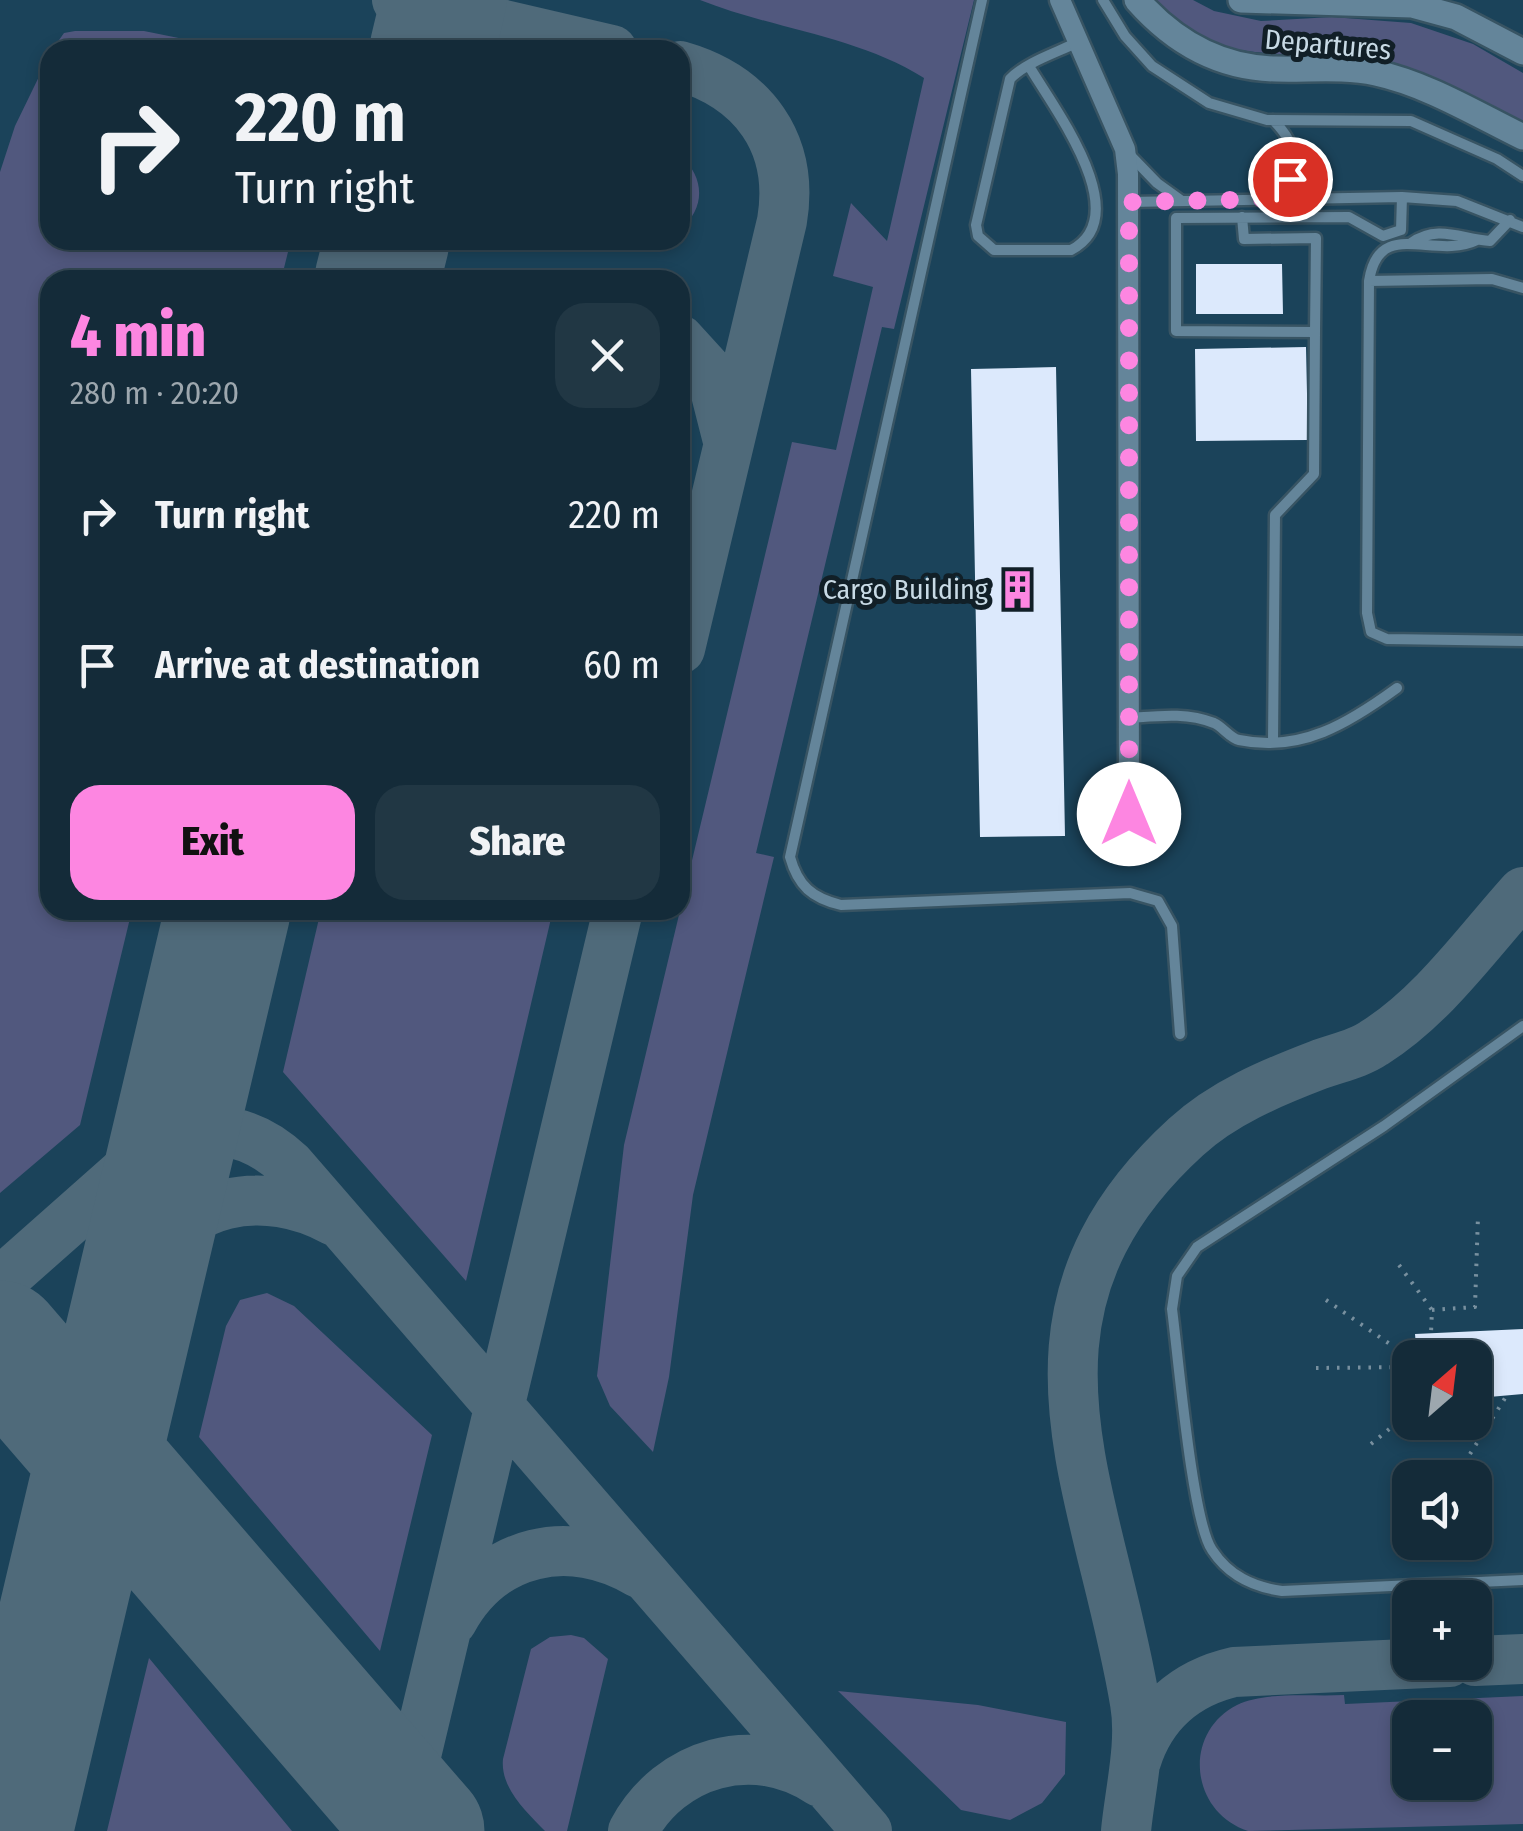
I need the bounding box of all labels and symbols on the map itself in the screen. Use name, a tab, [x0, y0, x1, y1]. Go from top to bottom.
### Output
street label: Departures	[1263, 23, 1393, 66]
pin	[1248, 137, 1333, 222]
building icon: Cargo Building	[997, 568, 1039, 610]
place label: Cargo Building	[823, 573, 989, 606]
position arrow	[1077, 762, 1181, 866]
north arrow	[1392, 1340, 1492, 1440]

